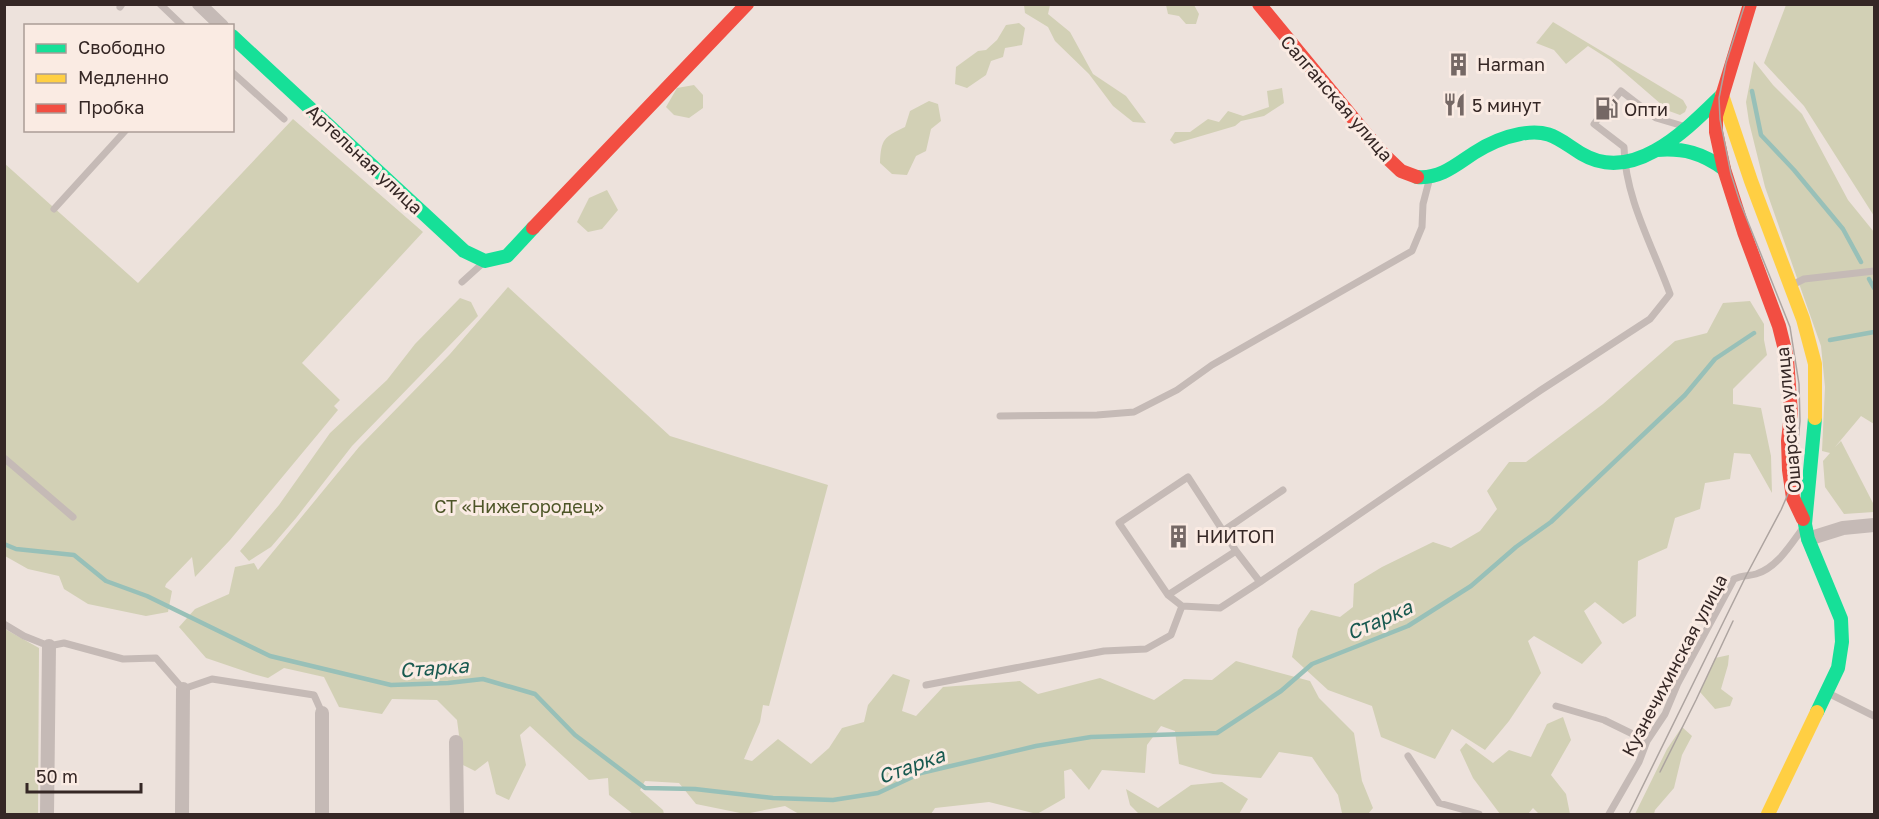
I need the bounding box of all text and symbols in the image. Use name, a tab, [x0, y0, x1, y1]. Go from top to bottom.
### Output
legend	[24, 24, 234, 132]
street label: Салганская улица	[1276, 31, 1398, 165]
text: Свободно	[78, 36, 165, 58]
building icon: Harman	[1446, 51, 1472, 77]
place label: Harman	[1477, 53, 1545, 75]
text: Медленно	[78, 66, 169, 88]
restaurant icon: 5 минут	[1441, 92, 1467, 118]
place label: 5 минут	[1472, 94, 1541, 116]
text: Пробка	[78, 96, 144, 118]
fuel station icon: Опти	[1593, 96, 1619, 122]
place label: Опти	[1624, 98, 1668, 120]
street label: Артельная улица	[302, 100, 428, 218]
street label: Ошарская улица	[1771, 346, 1805, 494]
park label: СТ «Нижегородец»	[434, 495, 604, 517]
building icon: НИИТОП	[1165, 523, 1191, 549]
place label: НИИТОП	[1196, 525, 1275, 547]
street label: Кузнечихинская улица	[1617, 570, 1731, 760]
water label: Старка	[1343, 594, 1416, 644]
water label: Старка	[399, 653, 470, 681]
water label: Старка	[874, 742, 948, 788]
scale bar	[27, 756, 141, 794]
text: 50 m	[36, 765, 78, 787]

